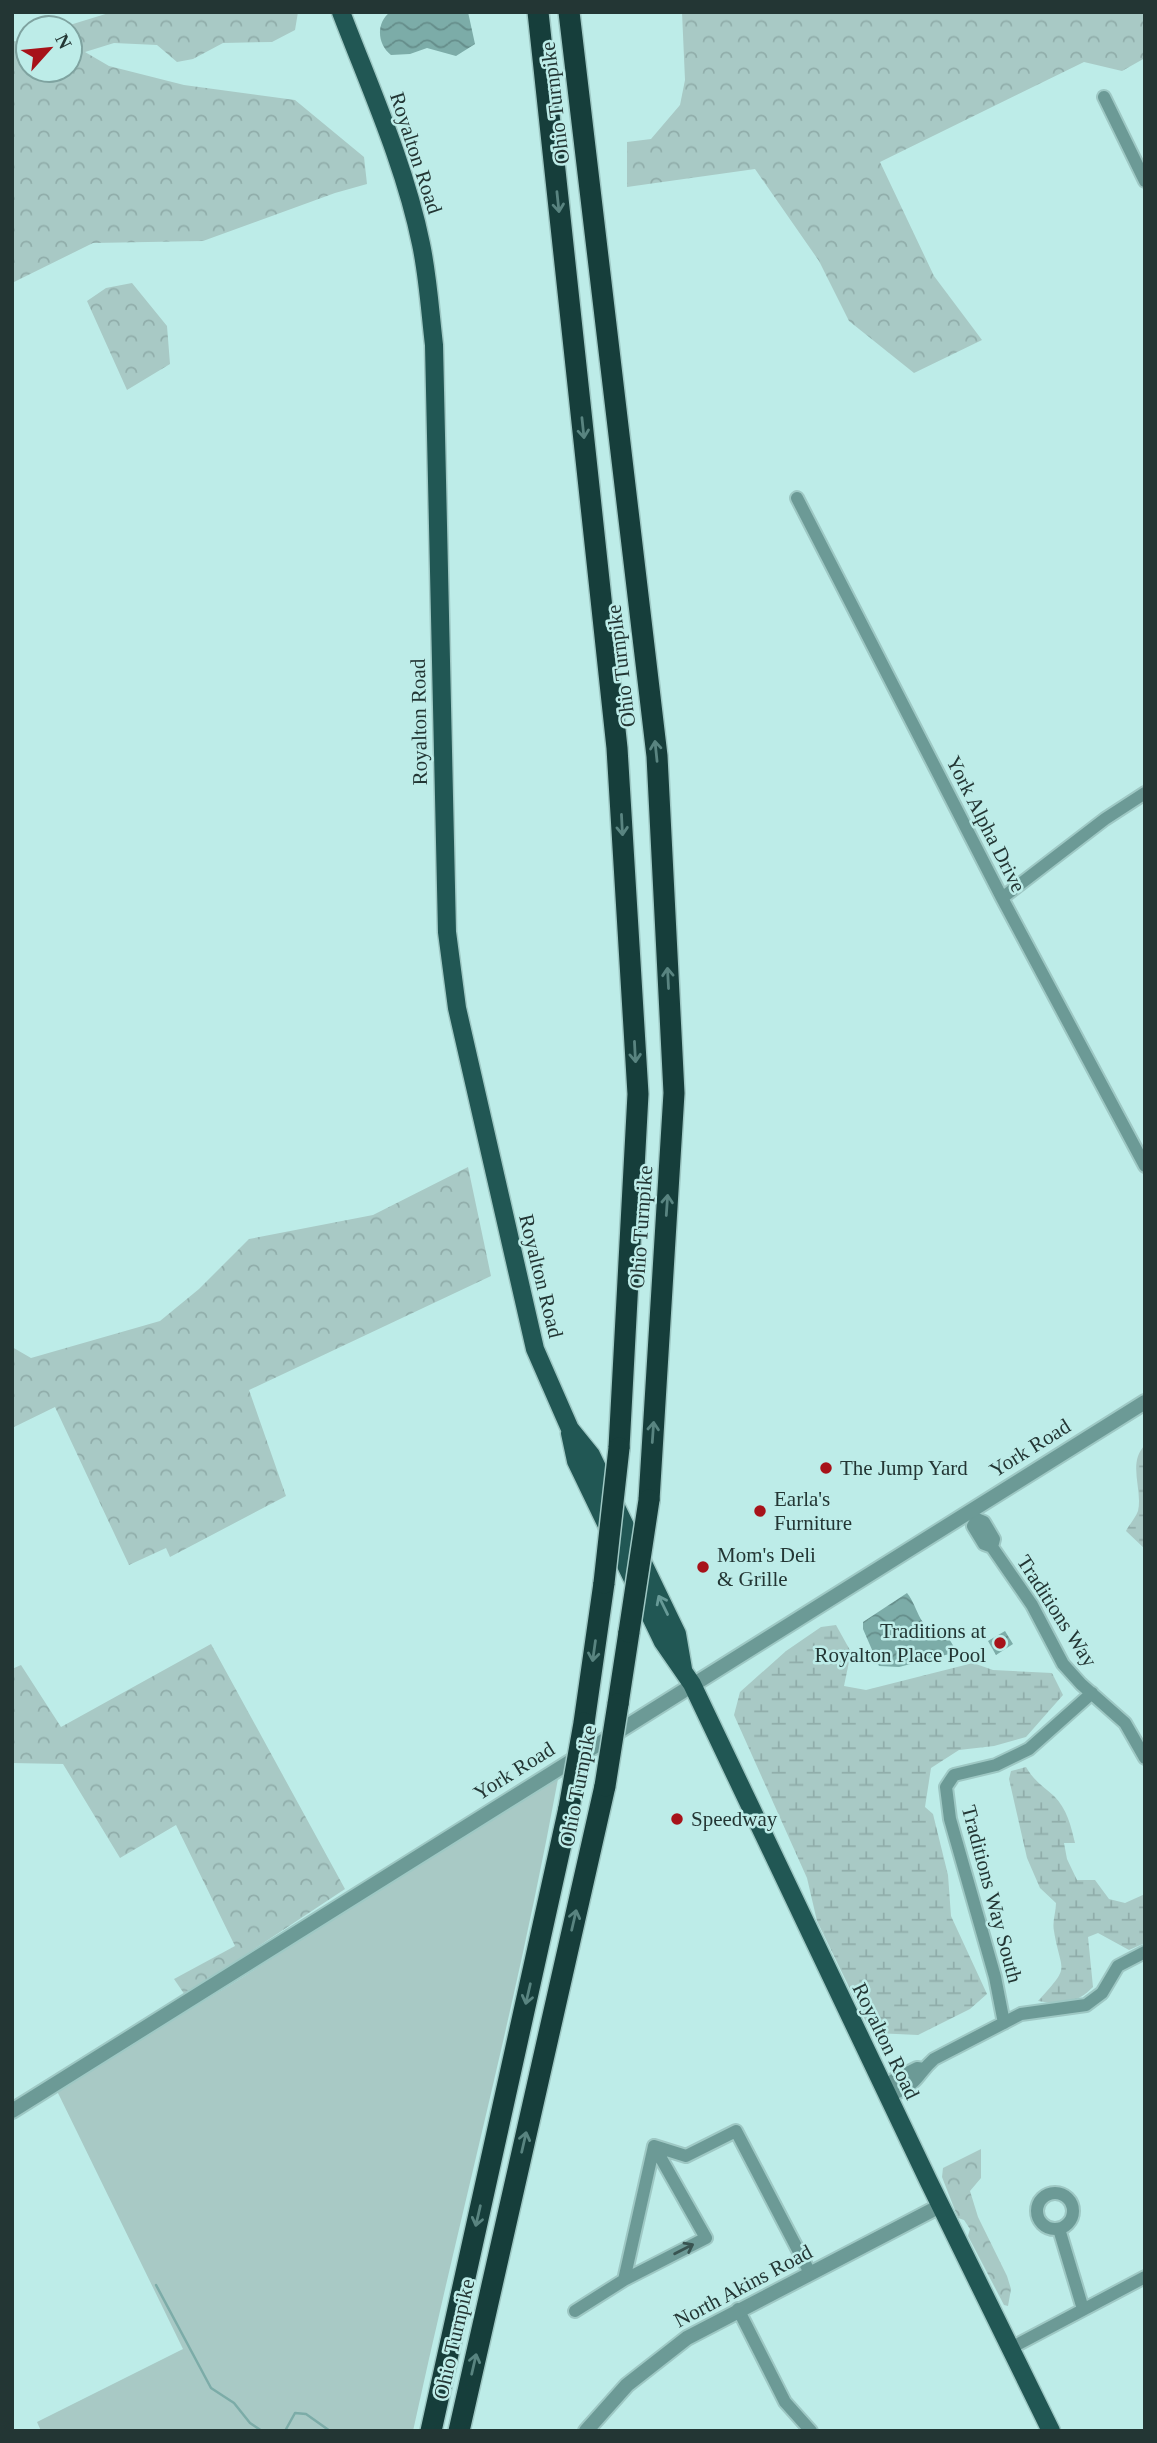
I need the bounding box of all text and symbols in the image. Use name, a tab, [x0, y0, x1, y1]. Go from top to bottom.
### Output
north arrow	[14, 14, 84, 84]
text: N	[51, 31, 76, 53]
street label: Ohio Turnpike	[536, 40, 574, 166]
street label: Royalton Road	[385, 89, 447, 217]
one-way arrow	[552, 190, 565, 213]
one-way arrow	[576, 416, 589, 439]
street label: Ohio Turnpike	[602, 603, 640, 729]
street label: Royalton Road	[406, 658, 432, 785]
one-way arrow	[649, 740, 662, 763]
street label: York Alpha Drive	[941, 752, 1031, 896]
one-way arrow	[615, 813, 628, 836]
one-way arrow	[662, 967, 675, 990]
one-way arrow	[629, 1040, 642, 1063]
street label: Ohio Turnpike	[625, 1165, 657, 1289]
one-way arrow	[661, 1194, 674, 1217]
street label: Royalton Road	[514, 1212, 568, 1341]
street label: York Road	[985, 1414, 1075, 1482]
one-way arrow	[647, 1421, 660, 1444]
place label: The Jump Yard	[840, 1456, 968, 1480]
marker: The Jump Yard	[818, 1460, 834, 1476]
place label: Earla's Furniture	[774, 1487, 852, 1535]
marker: Earla's Furniture	[752, 1503, 768, 1519]
place label: Mom's Deli & Grille	[717, 1543, 816, 1591]
street label: Traditions Way	[1012, 1551, 1102, 1672]
marker: Mom's Deli & Grille	[695, 1559, 711, 1575]
one-way arrow	[656, 1595, 670, 1616]
place label: Traditions at Royalton Place Pool	[815, 1619, 986, 1667]
marker: Traditions at Royalton Place Pool	[992, 1635, 1008, 1651]
one-way arrow	[588, 1639, 601, 1662]
street label: Ohio Turnpike	[554, 1723, 602, 1849]
street label: York Road	[469, 1737, 559, 1805]
street label: Traditions Way South	[957, 1803, 1027, 1986]
place label: Speedway	[691, 1807, 778, 1831]
marker: Speedway	[669, 1811, 685, 1827]
one-way arrow	[568, 1909, 582, 1932]
street label: Royalton Road	[847, 1979, 925, 2104]
one-way arrow	[520, 1982, 534, 2005]
one-way arrow	[518, 2131, 531, 2154]
one-way arrow	[471, 2204, 485, 2227]
street label: North Akins Road	[670, 2239, 817, 2332]
one-way arrow	[674, 2241, 694, 2255]
street label: Ohio Turnpike	[428, 2276, 480, 2402]
one-way arrow	[468, 2353, 481, 2376]

